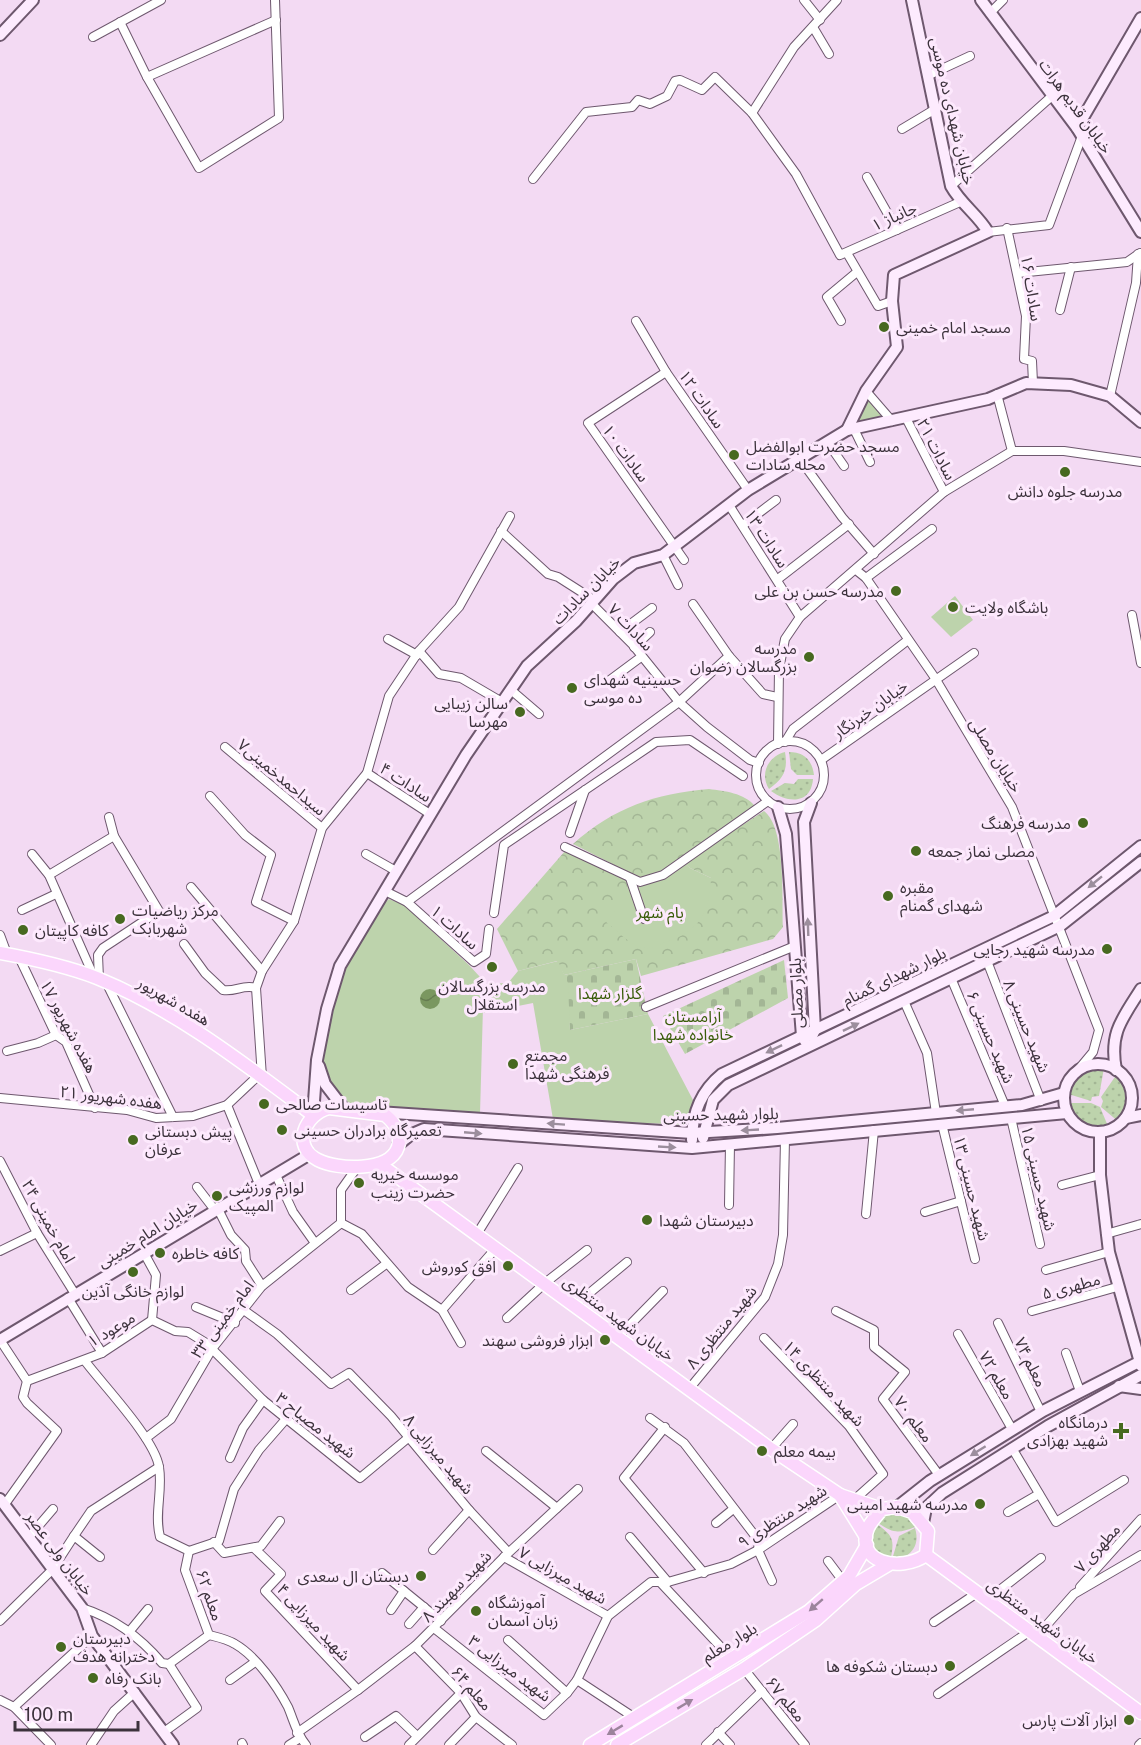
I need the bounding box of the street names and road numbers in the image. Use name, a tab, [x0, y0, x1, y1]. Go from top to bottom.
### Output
street label: خیابان شهدای ده موسی	[926, 35, 979, 187]
street label: خیابان قدیم هرات	[1033, 55, 1116, 159]
street label: جانباز ۱	[869, 198, 920, 235]
street label: سادات ۱۶	[1017, 254, 1046, 323]
street label: سادات ۱۲	[675, 367, 729, 432]
street label: سادات ۲۱	[913, 415, 960, 483]
street label: سادات ۱۰	[598, 421, 653, 486]
street label: سادات ۱۳	[740, 505, 793, 571]
street label: خیابان سادات	[548, 552, 624, 628]
street label: سادات ۷	[604, 600, 657, 655]
street label: خیابان خبرنگار	[828, 676, 911, 743]
street label: خیابان مصلی	[965, 715, 1026, 796]
street label: سیداحمدخمینی۷	[234, 735, 330, 820]
street label: سادات ۴	[376, 759, 435, 806]
street label: سادات ۱	[427, 901, 482, 954]
street label: بلوار شهدای گمنام	[839, 943, 950, 1012]
street label: بلوار مصلی	[786, 957, 807, 1028]
street label: هفده شهریور	[133, 973, 213, 1030]
street label: هفده شهریور ۱۷	[36, 976, 101, 1076]
street label: شهید حسینی ۸	[999, 977, 1054, 1075]
street label: شهید حسینی ۶	[963, 988, 1018, 1086]
street label: هفده شهریور ۲۱	[59, 1082, 163, 1113]
street label: بلوار شهید حسینی	[663, 1104, 779, 1125]
street label: شهید حسینی ۱۵	[1017, 1124, 1060, 1233]
street label: شهید حسینی ۱۳	[949, 1134, 994, 1243]
street label: امام خمینی ۲۴	[15, 1176, 79, 1268]
street label: خیابان امام خمینی	[94, 1195, 202, 1274]
street label: مطهری ۵	[1040, 1270, 1102, 1303]
street label: خیابان شهید منتظری	[559, 1272, 678, 1365]
street label: امام خمینی ۳۳	[187, 1277, 260, 1364]
street label: شهید منتظری ۸	[682, 1282, 761, 1373]
street label: موعود ۱	[84, 1308, 139, 1351]
street label: معلم ۷۴	[1008, 1334, 1051, 1391]
street label: شهید منتظری ۱۴	[779, 1336, 868, 1430]
street label: معلم ۷۲	[973, 1348, 1018, 1404]
street label: شهید مصباح ۳	[270, 1388, 359, 1465]
street label: معلم ۷۰	[888, 1393, 937, 1448]
street label: شهید میرزایی ۸	[400, 1410, 478, 1498]
street label: شهید منتظری ۹	[734, 1481, 830, 1552]
street label: خیابان ولی عصر	[21, 1507, 97, 1599]
street label: مطهری ۷	[1070, 1520, 1124, 1577]
street label: شهید میرزایی ۷	[515, 1543, 610, 1608]
street label: شهید سهبند ۸	[417, 1547, 495, 1626]
street label: معلم ۶۲	[189, 1567, 227, 1624]
street label: خیابان شهید منتظری	[983, 1575, 1102, 1668]
street label: شهید میرزایی ۴	[273, 1580, 354, 1665]
street label: بلوار معلم	[698, 1619, 762, 1669]
street label: شهید میرزایی ۳	[465, 1631, 555, 1706]
street label: معلم ۶۴	[445, 1662, 496, 1716]
street label: معلم ۶۷	[759, 1673, 810, 1728]

